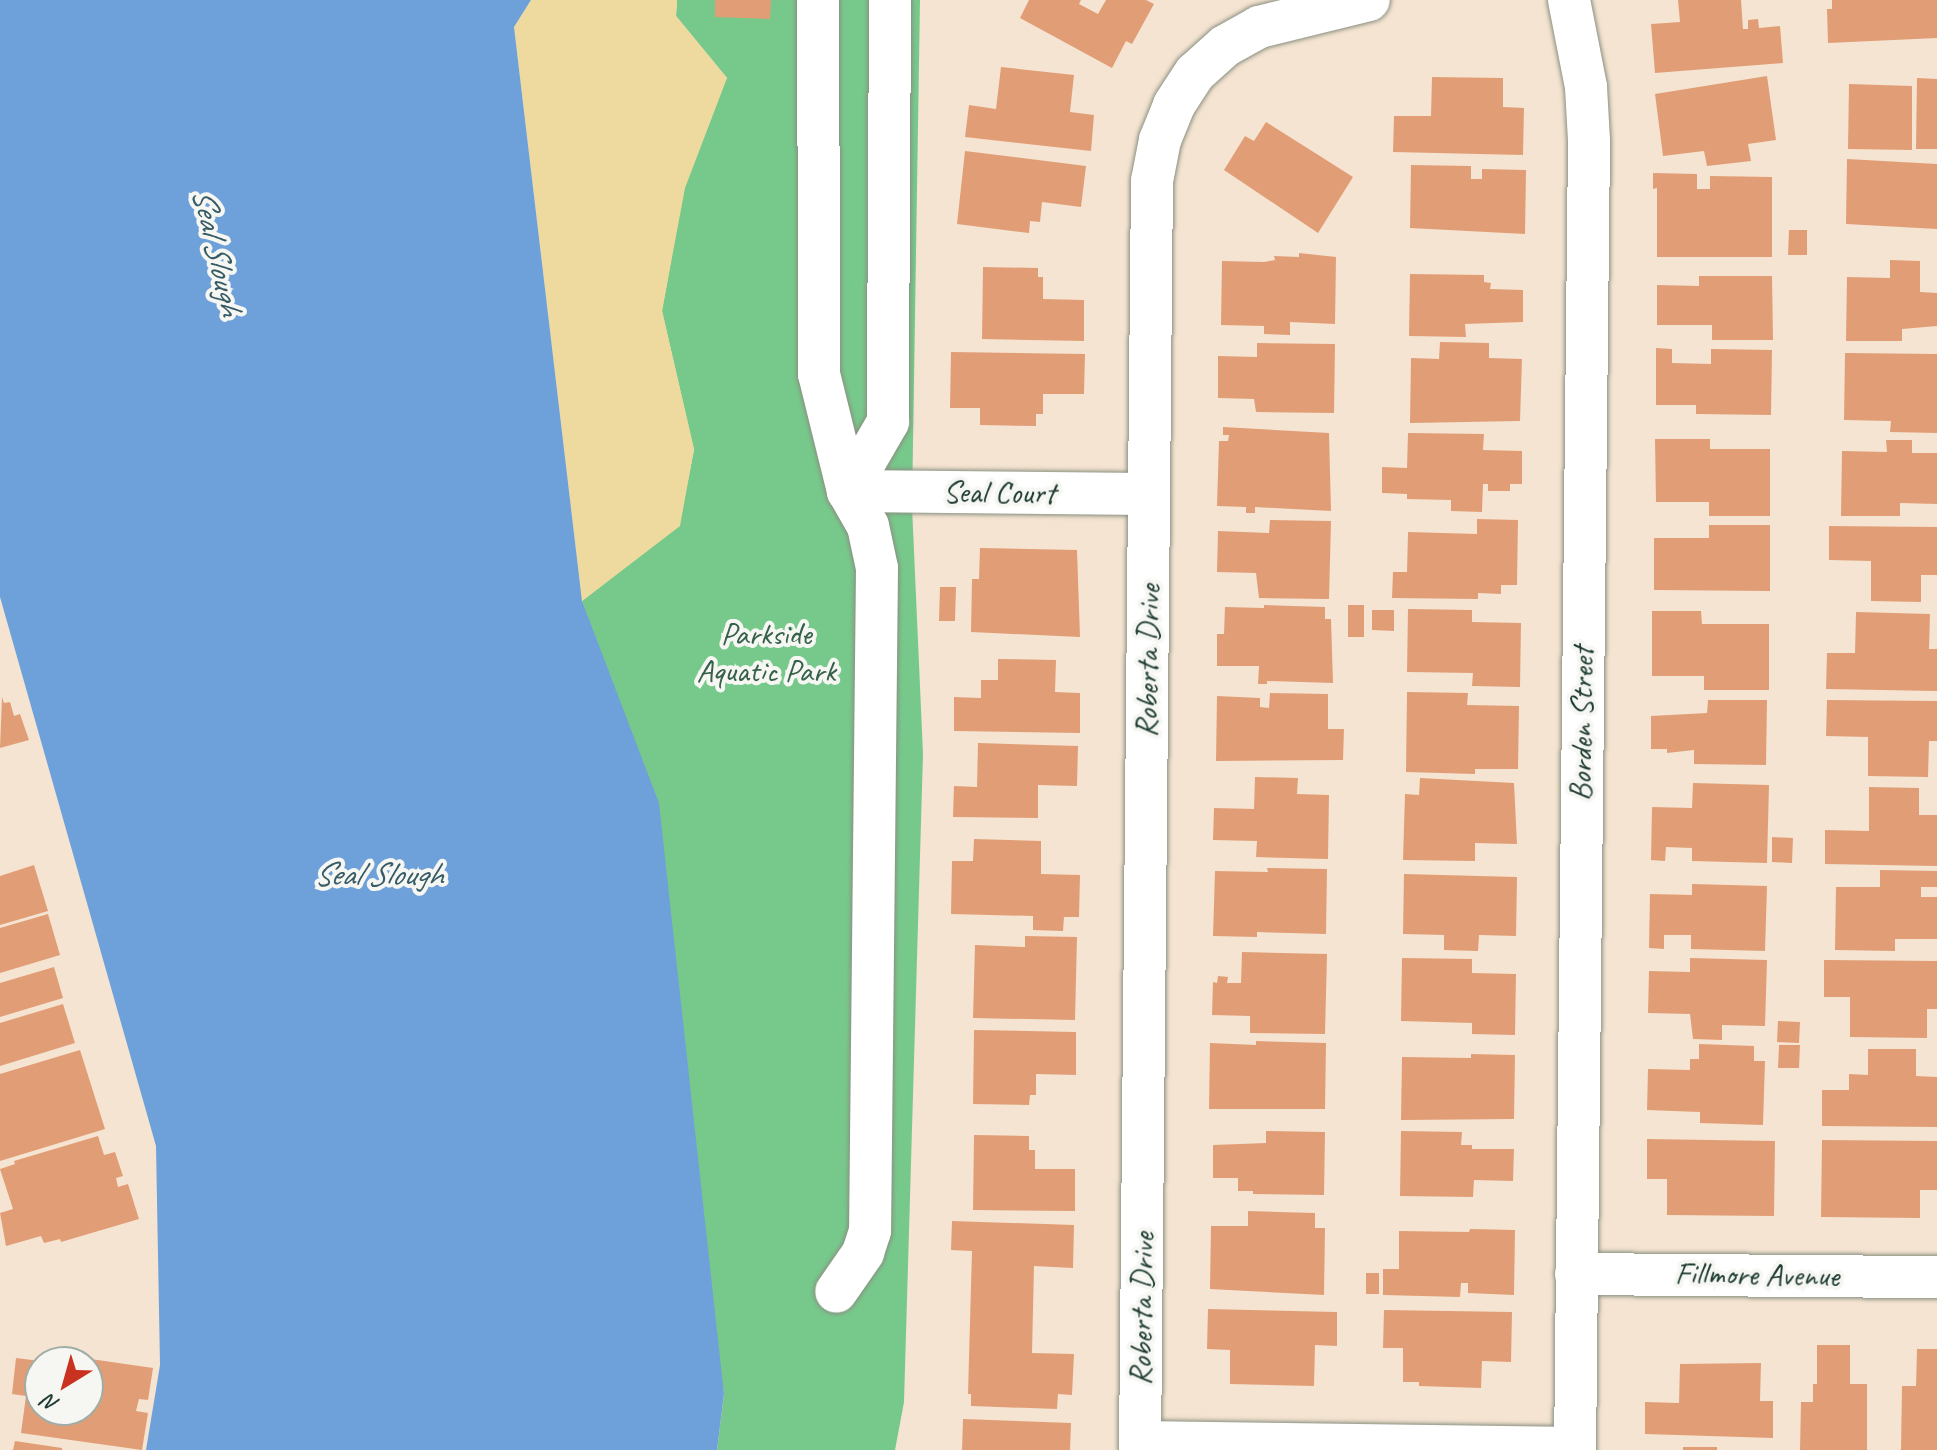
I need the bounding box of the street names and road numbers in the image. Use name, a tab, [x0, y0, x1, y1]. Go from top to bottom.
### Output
street label: Seal Court	[943, 473, 1055, 513]
street label: Roberta Drive	[1127, 584, 1169, 738]
street label: Borden Street	[1561, 647, 1603, 801]
street label: Roberta Drive	[1121, 1232, 1163, 1386]
street label: Fillmore Avenue	[1675, 1254, 1839, 1296]

